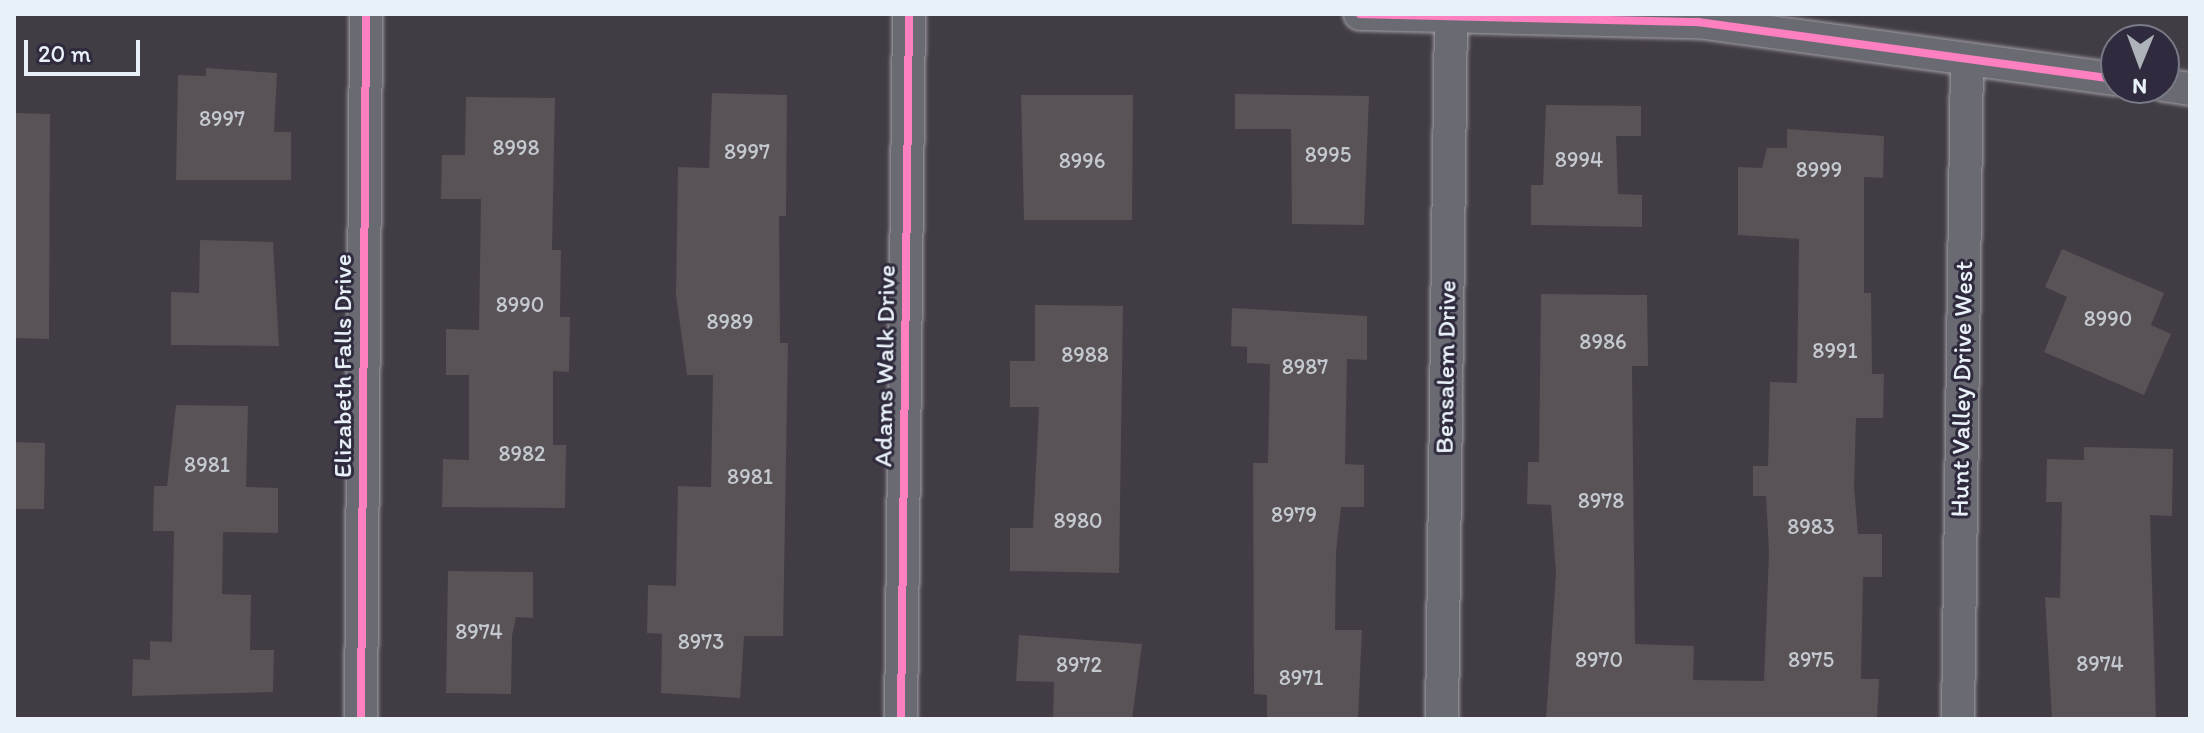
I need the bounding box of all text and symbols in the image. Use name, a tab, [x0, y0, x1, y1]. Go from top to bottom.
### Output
scale bar	[28, 24, 144, 74]
north arrow	[2100, 24, 2180, 104]
text: 20 m	[38, 39, 91, 68]
text: N	[2132, 73, 2147, 100]
house number: 8997	[199, 106, 245, 132]
house number: 8998	[492, 135, 540, 161]
house number: 8997	[724, 139, 770, 165]
house number: 8995	[1305, 142, 1351, 168]
house number: 8994	[1555, 147, 1603, 173]
house number: 8996	[1059, 148, 1105, 174]
house number: 8999	[1796, 157, 1842, 183]
street label: Elizabeth Falls Drive	[327, 254, 359, 478]
street label: Hunt Valley Drive West	[1944, 261, 1980, 517]
street label: Adams Walk Drive	[868, 264, 902, 468]
street label: Bensalem Drive	[1429, 280, 1463, 454]
house number: 8990	[496, 292, 544, 318]
house number: 8990	[2084, 306, 2132, 332]
house number: 8989	[706, 309, 754, 335]
house number: 8986	[1579, 329, 1627, 355]
house number: 8991	[1812, 338, 1858, 364]
house number: 8988	[1061, 342, 1109, 368]
house number: 8987	[1282, 354, 1328, 380]
house number: 8982	[498, 441, 546, 467]
house number: 8981	[184, 452, 230, 478]
house number: 8981	[727, 464, 773, 490]
house number: 8978	[1578, 488, 1624, 514]
house number: 8979	[1271, 502, 1317, 528]
house number: 8980	[1053, 508, 1103, 534]
house number: 8983	[1787, 514, 1835, 540]
house number: 8974	[455, 619, 503, 645]
house number: 8973	[678, 629, 724, 655]
house number: 8970	[1575, 647, 1623, 673]
house number: 8975	[1788, 647, 1834, 673]
house number: 8974	[2076, 651, 2124, 677]
house number: 8972	[1056, 652, 1102, 678]
house number: 8971	[1279, 665, 1323, 691]

